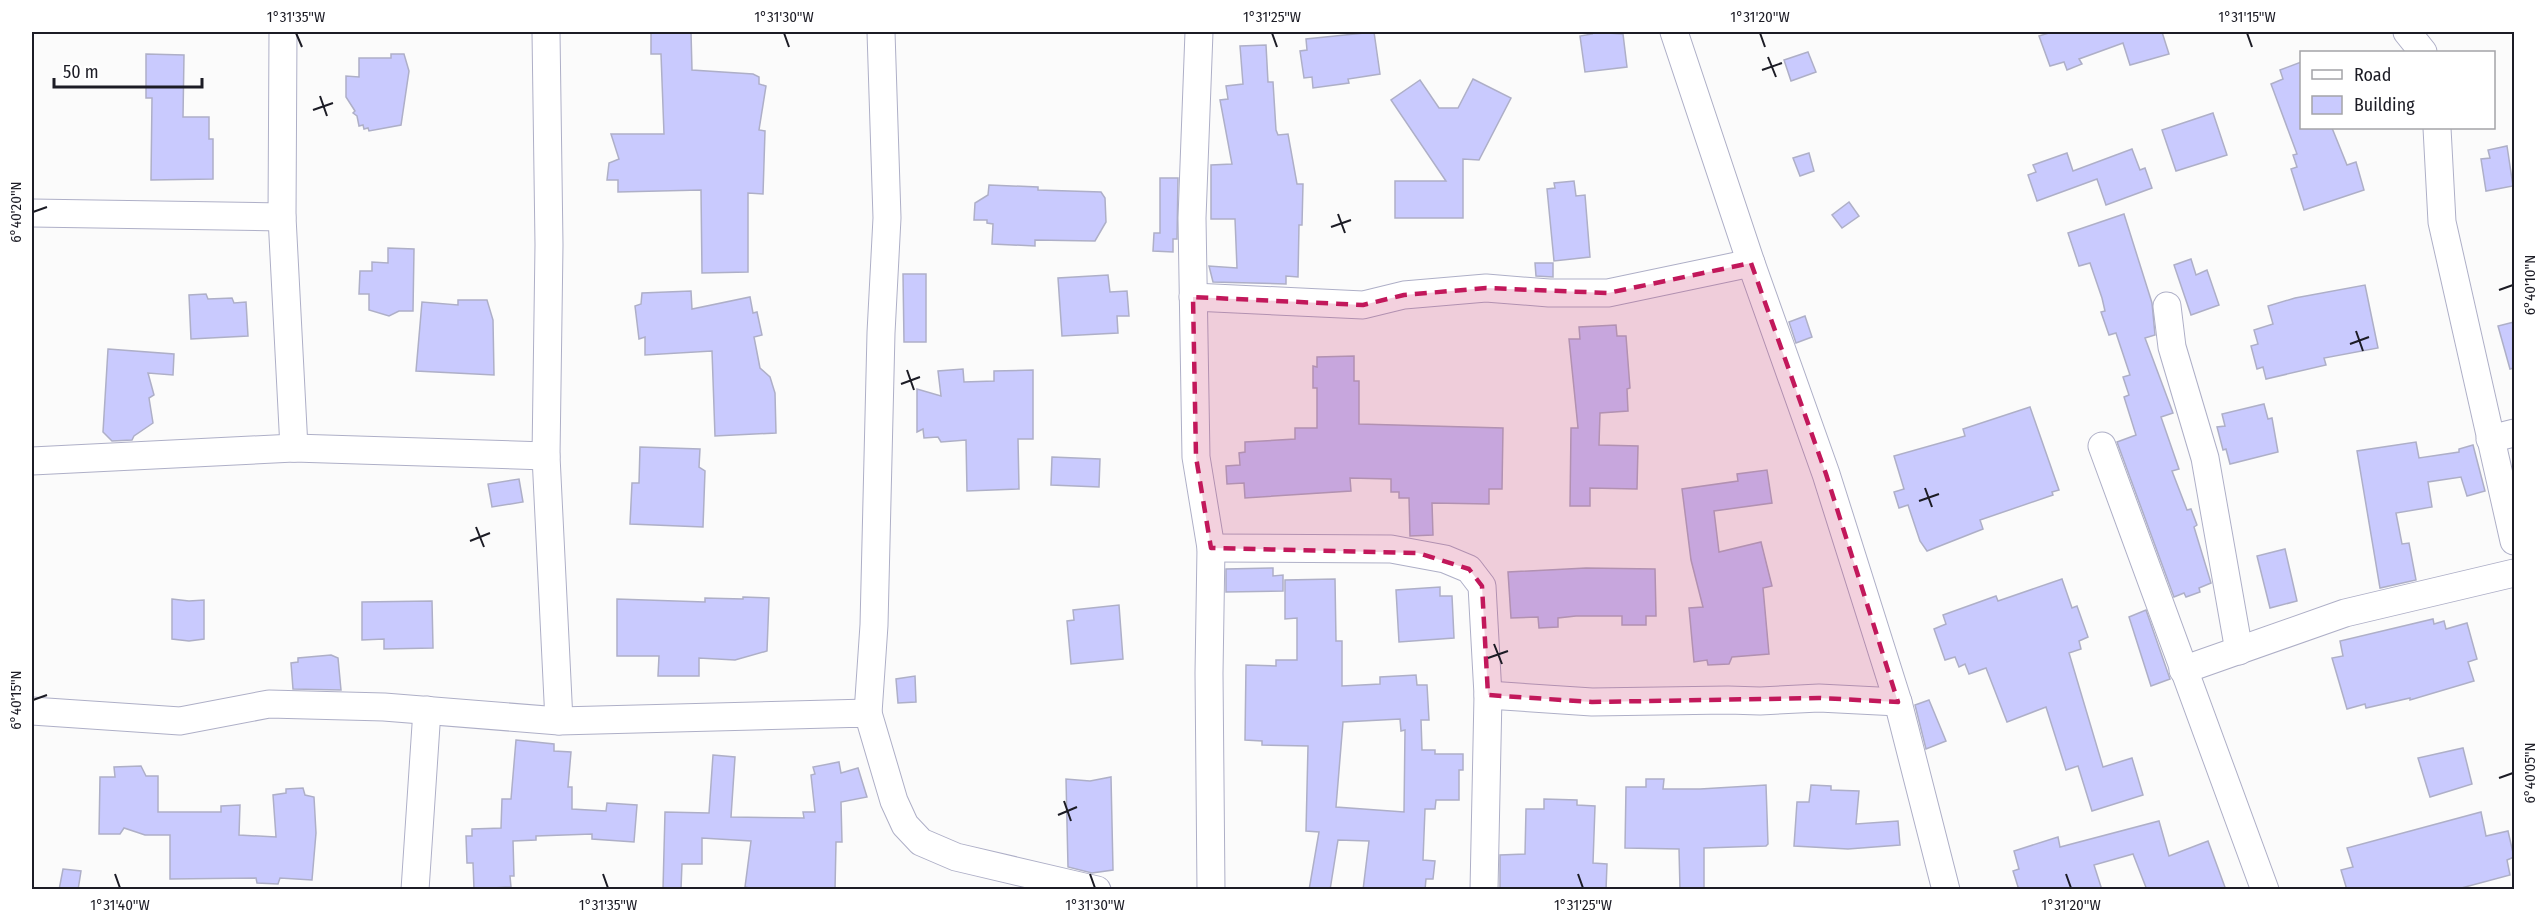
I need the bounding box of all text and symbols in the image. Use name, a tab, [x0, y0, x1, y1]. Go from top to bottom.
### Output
text: 1°31'35"W	[267, 8, 325, 26]
text: 1°31'30"W	[754, 8, 814, 26]
text: 1°31'25"W	[1243, 8, 1301, 26]
text: 1°31'20"W	[1730, 8, 1790, 26]
text: 1°31'15"W	[2218, 8, 2276, 26]
scale bar	[54, 51, 202, 89]
legend	[2300, 51, 2495, 129]
text: 50 m	[63, 61, 99, 83]
text: Road	[2354, 64, 2391, 86]
text: Building	[2354, 94, 2415, 116]
text: 6°40'20"N	[7, 181, 25, 243]
text: 6°40'10"N	[2521, 255, 2539, 315]
text: 6°40'15"N	[7, 670, 25, 730]
text: 6°40'05"N	[2521, 742, 2539, 804]
text: 1°31'40"W	[90, 896, 150, 914]
text: 1°31'35"W	[579, 896, 637, 914]
text: 1°31'30"W	[1065, 896, 1125, 914]
text: 1°31'25"W	[1554, 896, 1612, 914]
text: 1°31'20"W	[2041, 896, 2101, 914]

